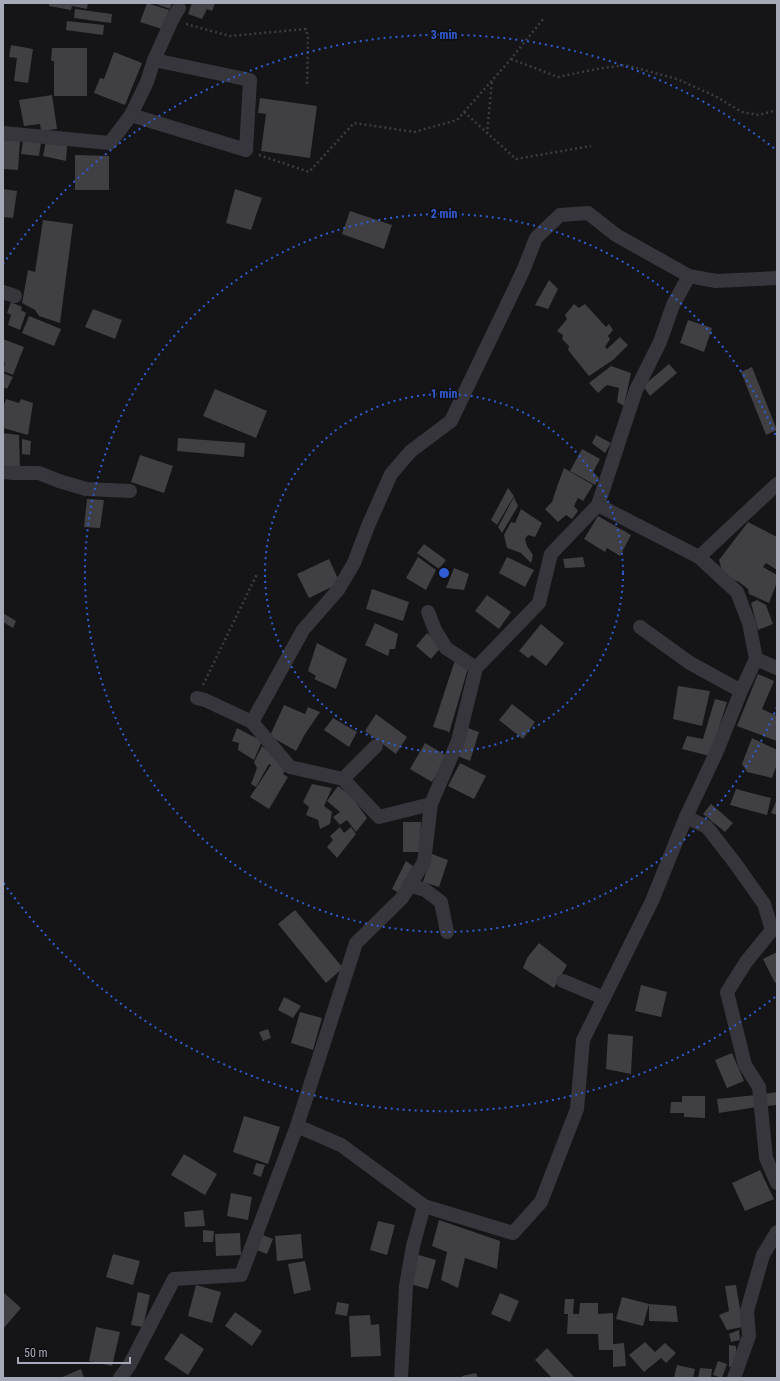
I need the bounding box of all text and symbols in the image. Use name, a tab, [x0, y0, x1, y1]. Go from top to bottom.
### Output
text: 3 min	[431, 28, 457, 42]
text: 2 min	[431, 207, 457, 221]
text: 1 min	[431, 387, 457, 401]
centre of rings	[437, 566, 451, 580]
scale bar	[18, 1339, 130, 1365]
text: 50 m	[24, 1346, 48, 1360]

